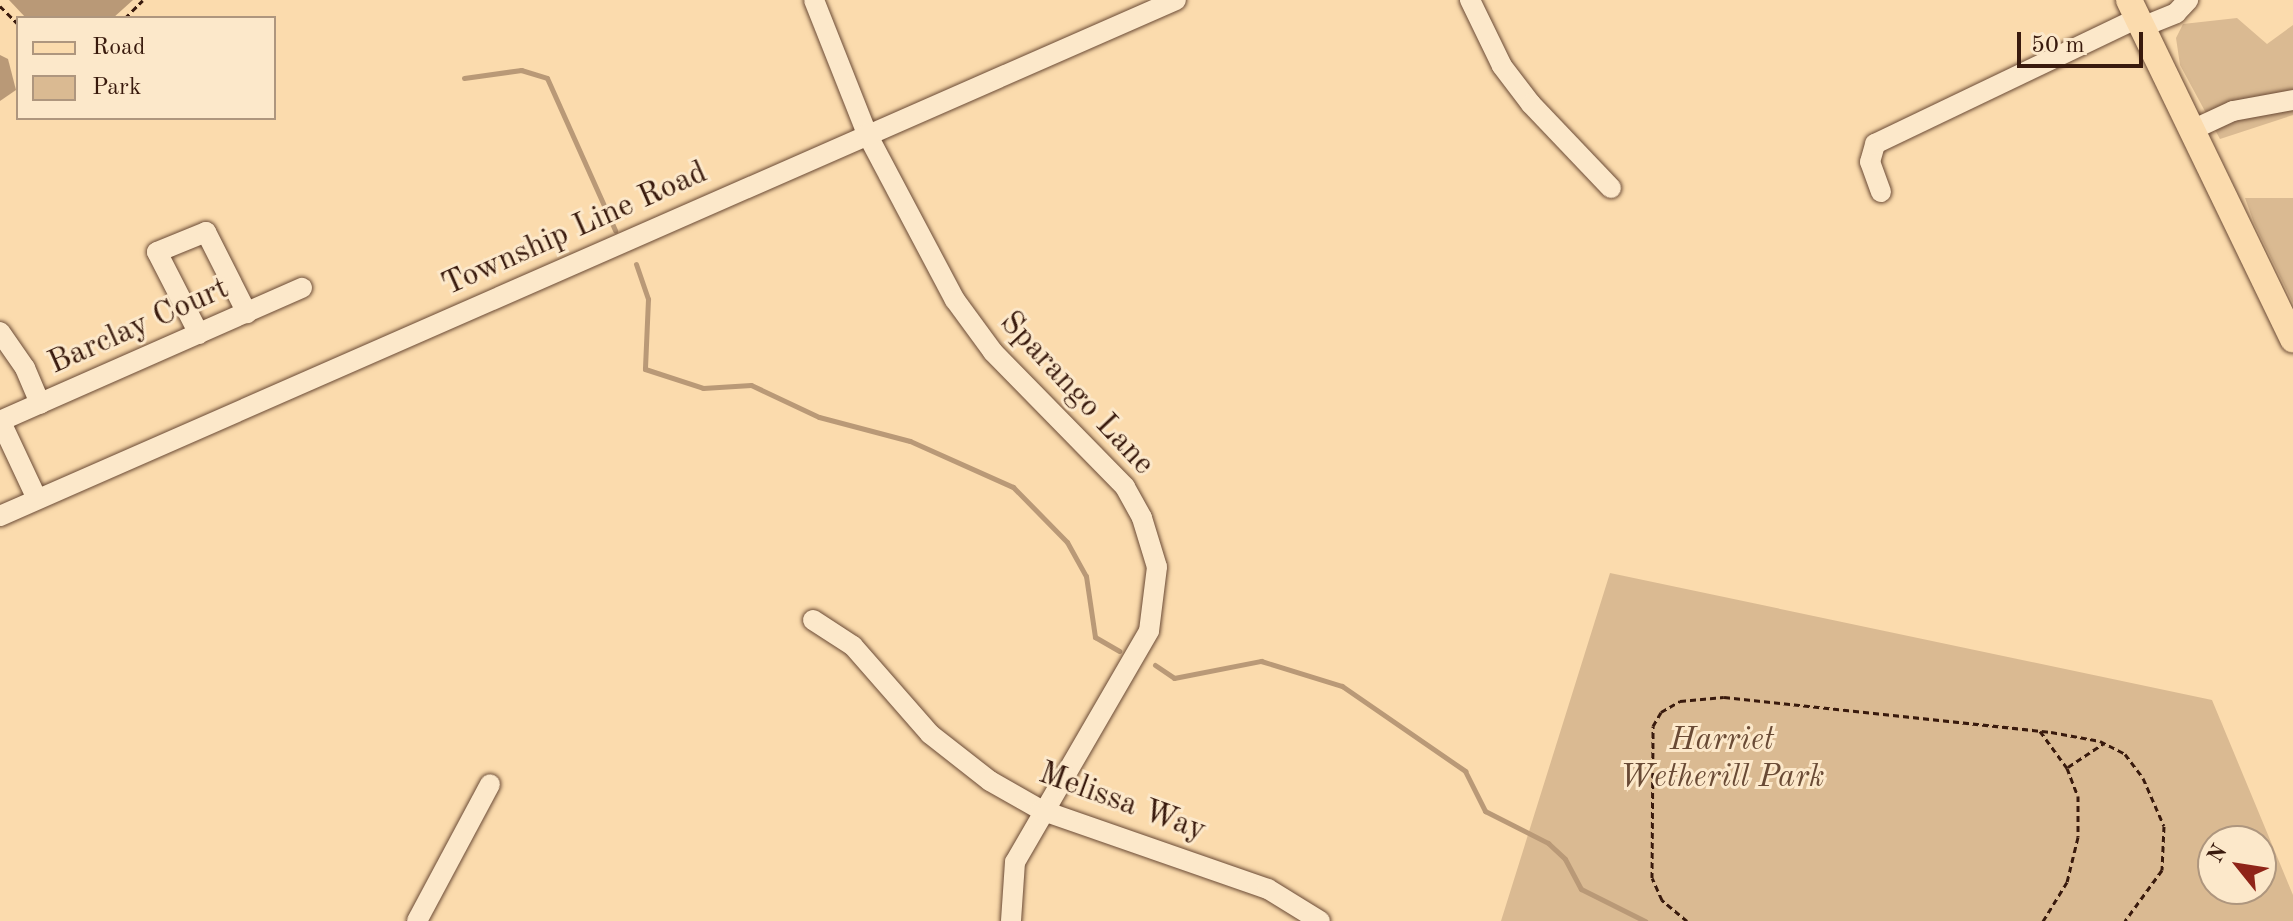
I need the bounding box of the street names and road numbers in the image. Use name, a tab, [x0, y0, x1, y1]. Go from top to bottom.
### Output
street label: Township Line Road	[437, 154, 713, 306]
street label: Barclay Court	[43, 270, 235, 384]
street label: Sparango Lane	[990, 304, 1162, 484]
street label: Melissa Way	[1033, 755, 1211, 851]

